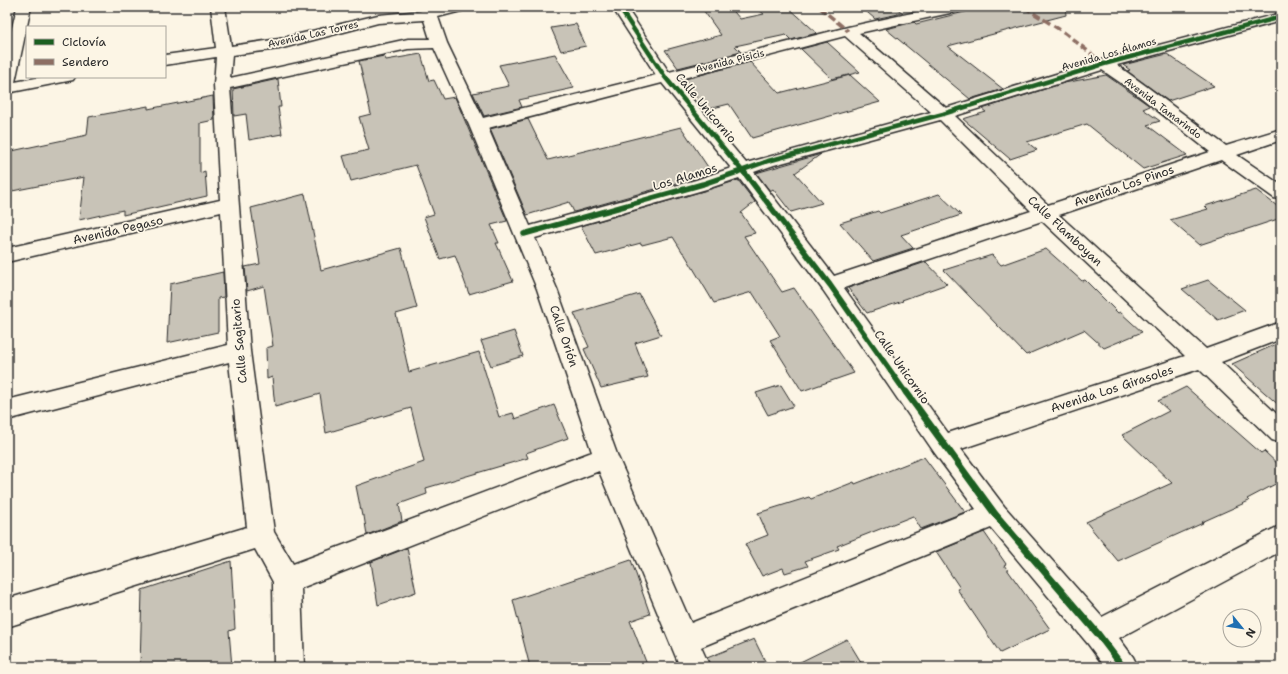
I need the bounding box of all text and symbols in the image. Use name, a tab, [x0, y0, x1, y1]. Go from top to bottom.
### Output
street label: Avenida Las Torres	[266, 17, 360, 51]
legend	[26, 26, 166, 78]
text: Ciclovía	[62, 34, 106, 50]
street label: Avenida Los Álamos	[1060, 34, 1158, 74]
street label: Avenida Pisicis	[694, 46, 766, 76]
text: Sendero	[62, 54, 109, 70]
street label: Calle Unicornio	[672, 70, 740, 146]
street label: Avenida Tamarindo	[1122, 75, 1204, 141]
street label: Los Alamos	[651, 160, 719, 194]
street label: Avenida Los Pinos	[1072, 161, 1176, 211]
street label: Calle Flamboyan	[1024, 192, 1106, 270]
street label: Avenida Pegaso	[71, 212, 165, 248]
street label: Calle Sagitario	[227, 298, 251, 384]
street label: Calle Orión	[546, 303, 582, 369]
street label: Calle Unicornio	[871, 327, 933, 407]
street label: Avenida Los Girasoles	[1049, 362, 1175, 416]
north arrow	[1222, 608, 1262, 648]
text: N	[1241, 625, 1259, 641]

